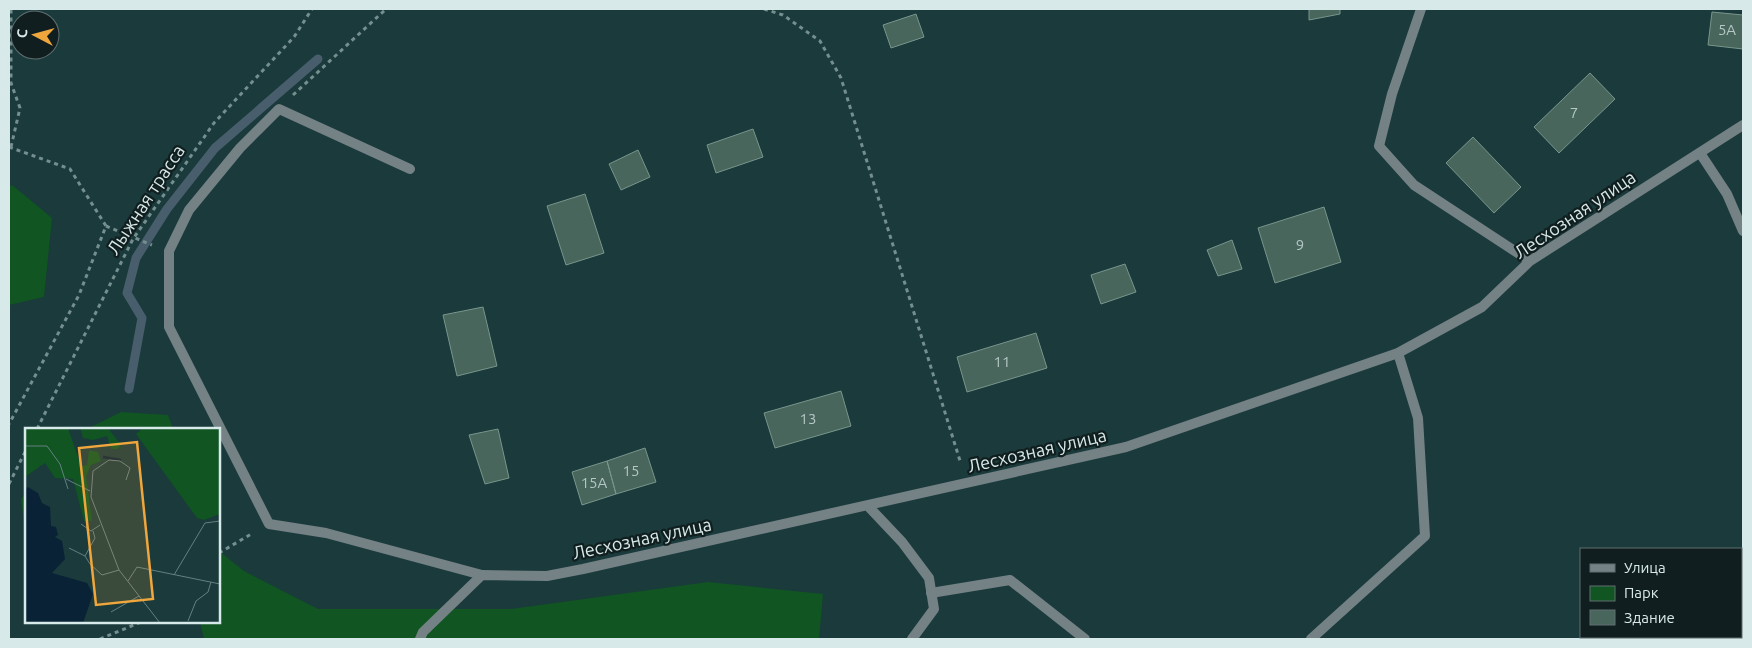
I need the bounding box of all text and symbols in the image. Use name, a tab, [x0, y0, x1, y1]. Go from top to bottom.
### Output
north arrow	[10, 10, 60, 60]
house number: 5А	[1718, 21, 1736, 38]
text: С	[14, 28, 31, 39]
house number: 7	[1570, 104, 1578, 121]
street label: Лыжная трасса	[102, 141, 188, 258]
street label: Лесхозная улица	[1510, 166, 1639, 262]
house number: 9	[1296, 236, 1304, 253]
house number: 11	[994, 353, 1010, 370]
house number: 13	[800, 410, 816, 427]
street label: Лесхозная улица	[965, 424, 1108, 476]
inset map	[25, 428, 220, 623]
house number: 15	[623, 462, 639, 479]
house number: 15А	[581, 474, 608, 491]
street label: Лесхозная улица	[570, 514, 713, 563]
legend	[1580, 548, 1742, 638]
text: Улица	[1624, 559, 1666, 576]
text: Парк	[1624, 584, 1659, 601]
text: Здание	[1624, 609, 1675, 626]

